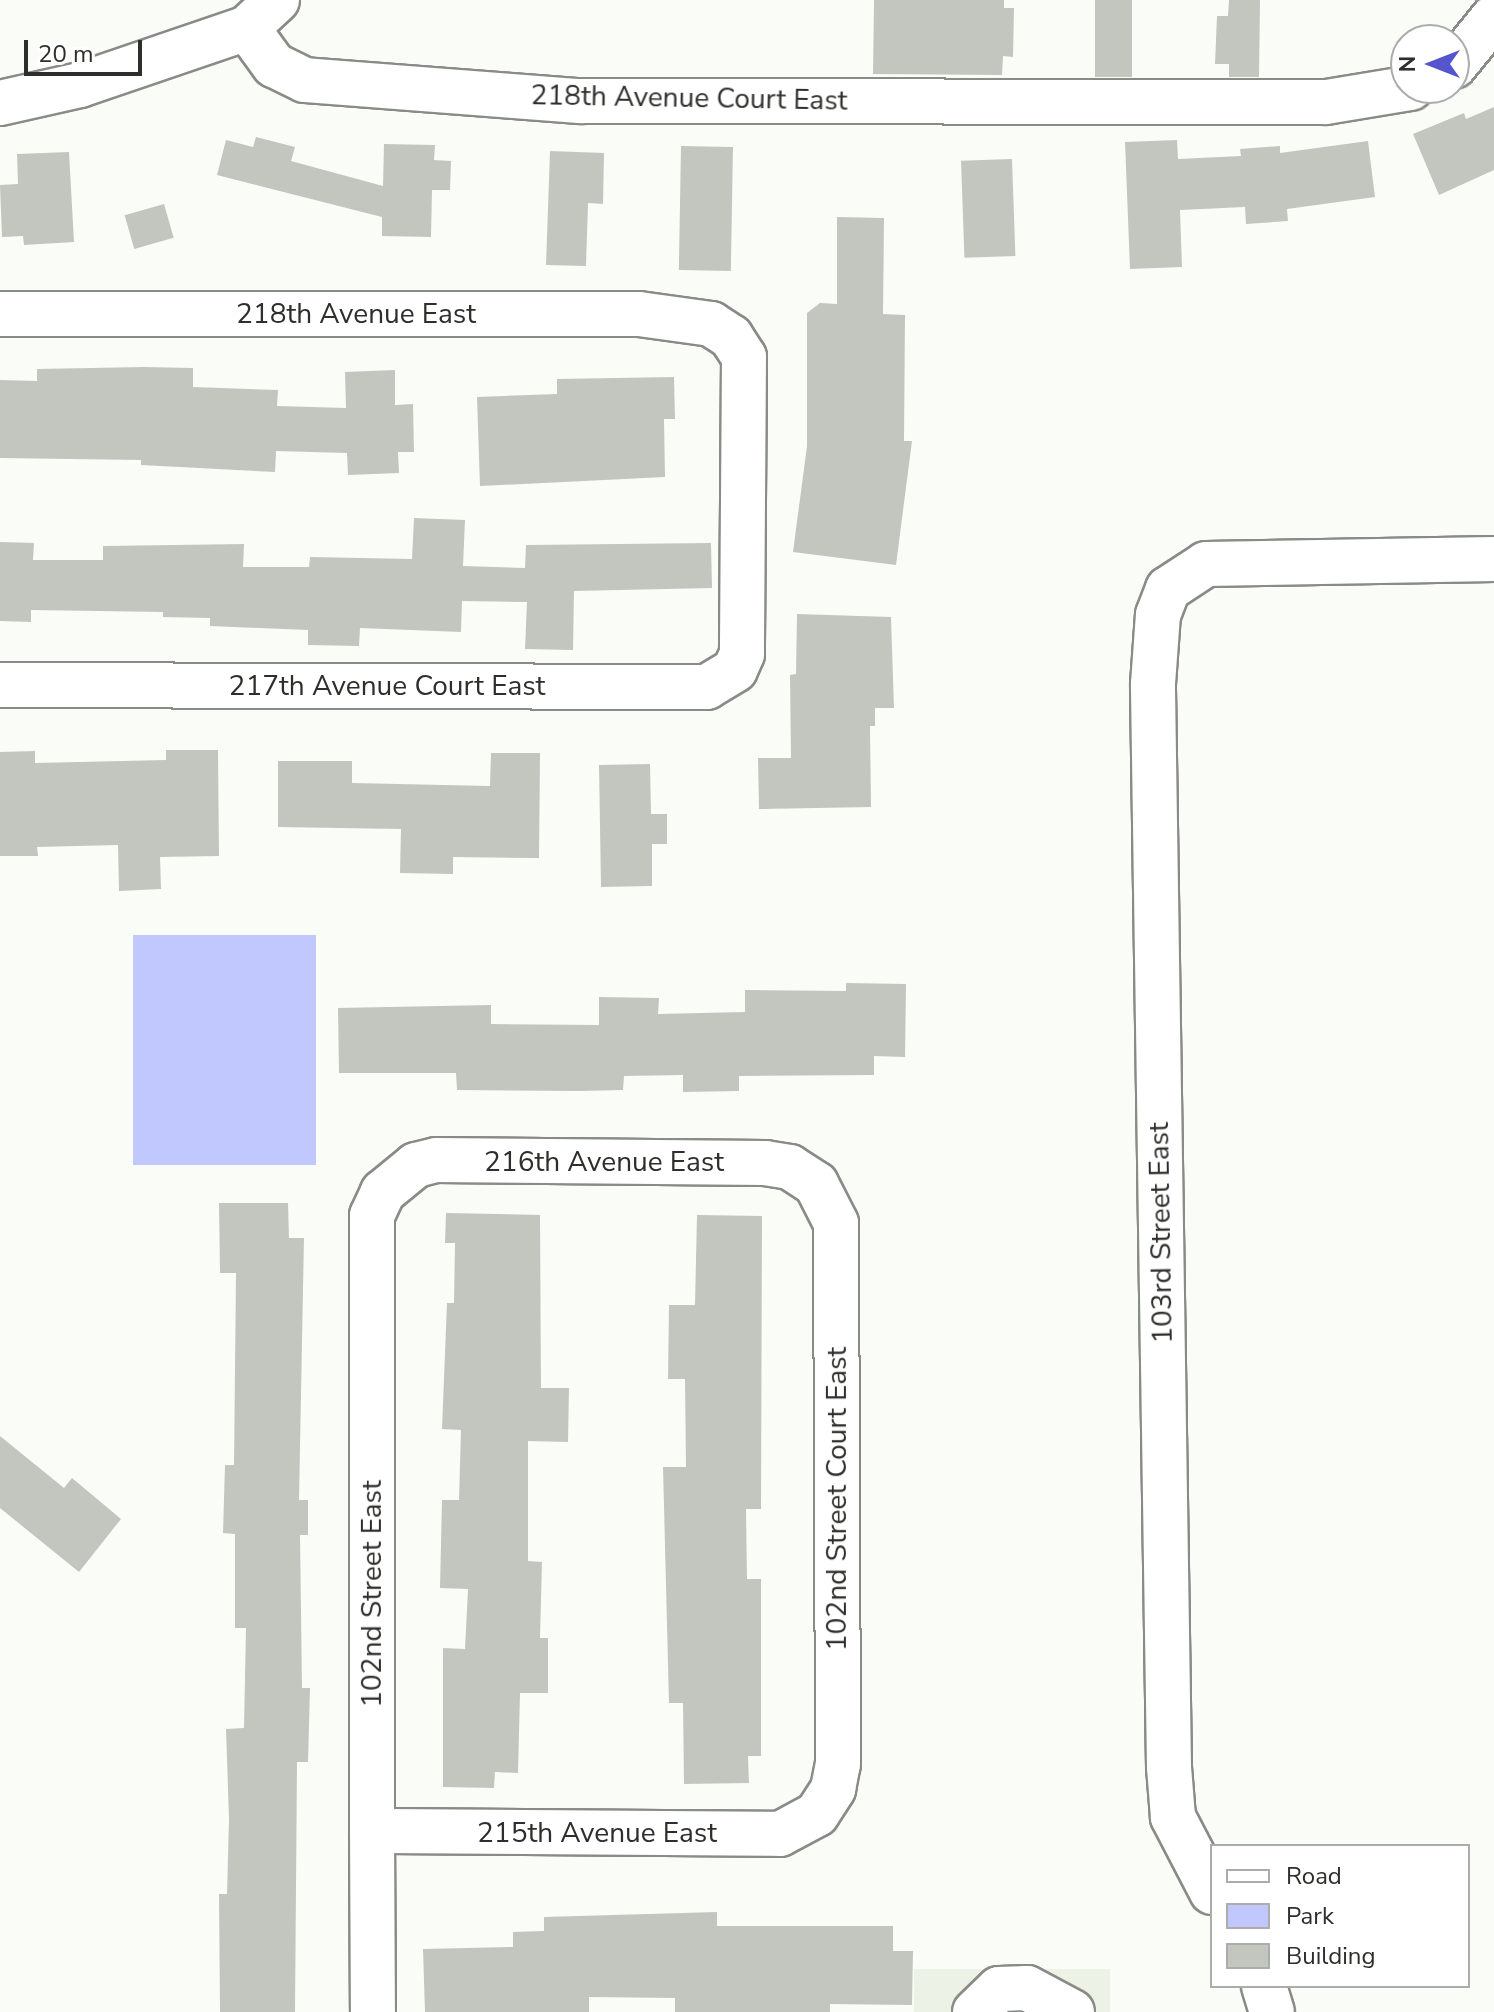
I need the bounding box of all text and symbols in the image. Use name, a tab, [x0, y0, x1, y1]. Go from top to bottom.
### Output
scale bar	[28, 24, 146, 74]
north arrow	[1390, 24, 1470, 104]
text: 20 m	[38, 38, 94, 70]
text: N	[1393, 56, 1423, 72]
street label: 218th Avenue Court East	[530, 78, 848, 118]
street label: 218th Avenue East	[236, 297, 476, 331]
street label: 217th Avenue Court East	[229, 669, 545, 703]
street label: 103rd Street East	[1142, 1122, 1180, 1344]
street label: 216th Avenue East	[484, 1145, 724, 1179]
street label: 102nd Street Court East	[820, 1347, 854, 1651]
street label: 102nd Street East	[355, 1480, 389, 1708]
street label: 215th Avenue East	[477, 1816, 717, 1850]
legend	[1210, 1844, 1470, 1988]
text: Road	[1286, 1860, 1342, 1892]
text: Park	[1286, 1900, 1334, 1932]
text: Building	[1286, 1940, 1376, 1972]

